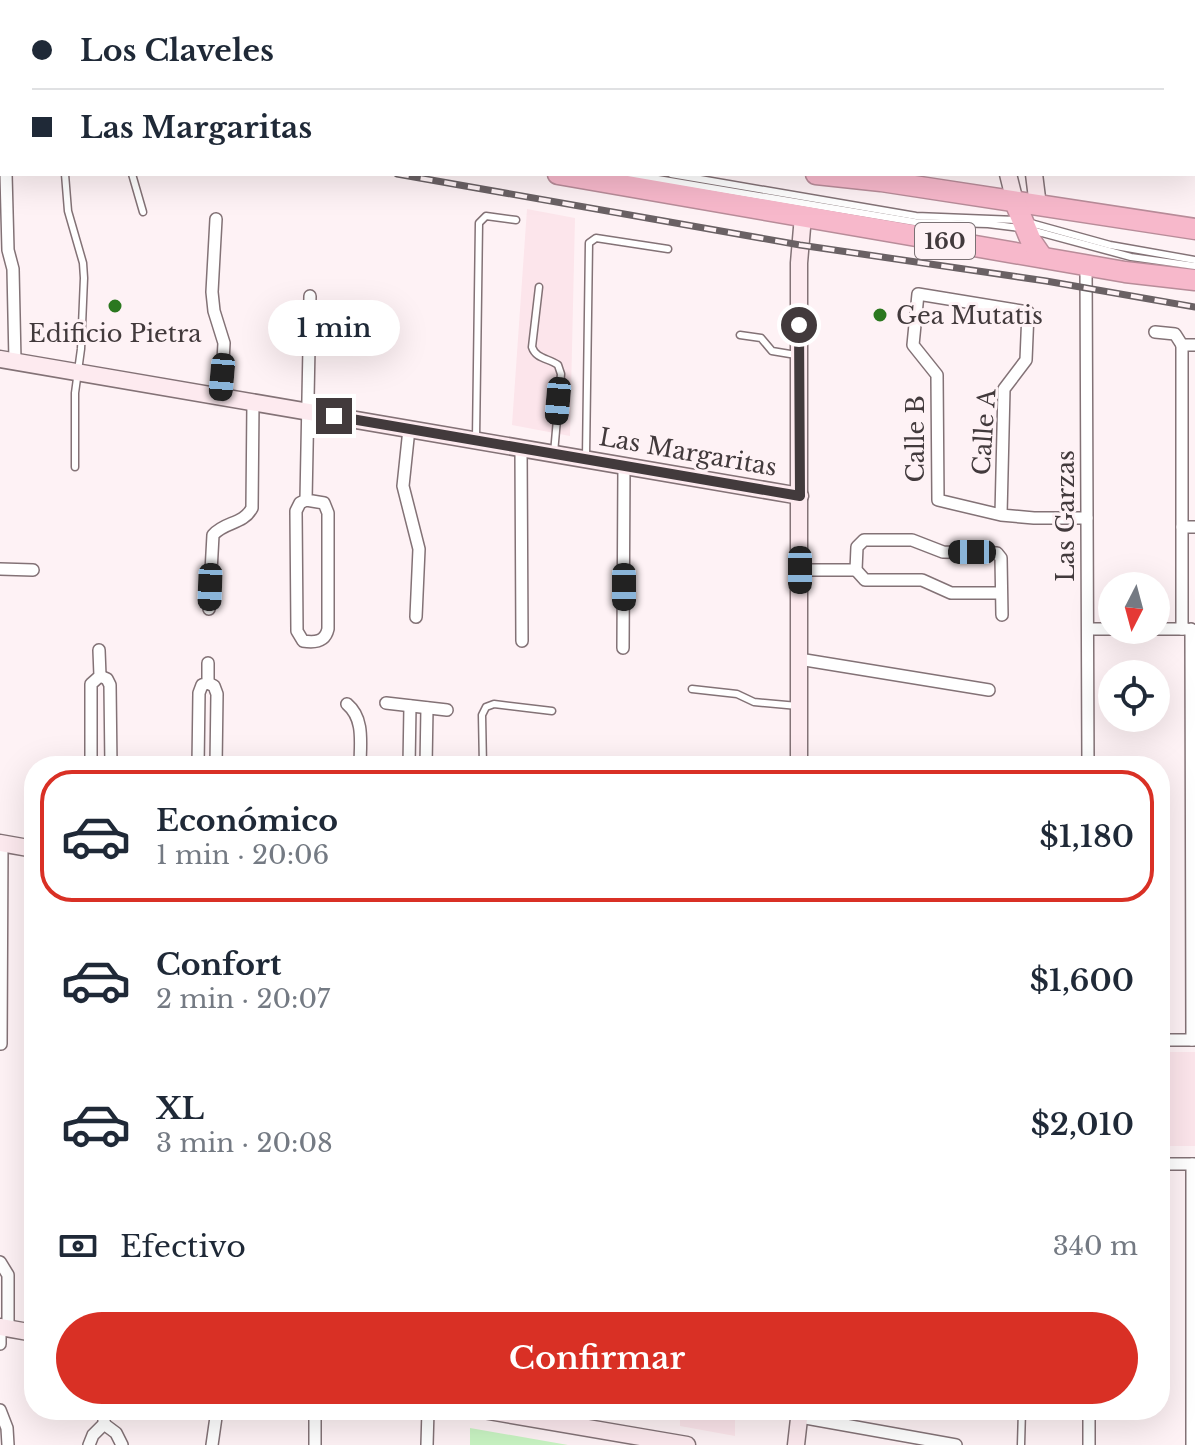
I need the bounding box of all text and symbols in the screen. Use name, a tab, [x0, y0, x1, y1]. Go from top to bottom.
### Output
text: Los Claveles	[80, 32, 274, 69]
text: Las Margaritas	[80, 109, 312, 146]
road number: 160	[915, 223, 975, 259]
marker: Edificio Pietra	[106, 297, 124, 315]
callout: 1 min	[268, 300, 400, 356]
place label: Gea Mutatis	[896, 301, 1043, 330]
marker: Gea Mutatis	[871, 306, 889, 324]
route start	[781, 307, 817, 343]
text: 1 min	[297, 312, 371, 344]
place label: Edificio Pietra	[28, 319, 202, 348]
car	[208, 352, 236, 402]
car	[544, 376, 572, 426]
street label: Calle A	[967, 387, 1002, 476]
street label: Calle B	[901, 395, 930, 483]
route end	[316, 398, 352, 434]
street label: Las Margaritas	[597, 422, 779, 482]
street label: Las Garzas	[1051, 450, 1080, 582]
car	[948, 540, 996, 564]
car	[788, 546, 812, 594]
car	[197, 563, 223, 611]
car	[612, 563, 636, 611]
north arrow	[1098, 572, 1170, 644]
map controls	[1098, 572, 1170, 732]
button: locate	[1098, 660, 1170, 732]
icon: car	[60, 800, 132, 872]
text: Económico	[156, 802, 338, 839]
text: $1,180	[1040, 818, 1134, 855]
text: 1 min · 20:06	[156, 839, 329, 871]
icon: car	[60, 944, 132, 1016]
text: Confort	[156, 946, 281, 983]
text: $1,600	[1030, 962, 1134, 999]
text: 2 min · 20:07	[156, 983, 330, 1015]
icon: car	[60, 1088, 132, 1160]
text: XL	[156, 1090, 204, 1127]
text: $2,010	[1031, 1106, 1134, 1143]
text: 3 min · 20:08	[156, 1127, 333, 1159]
icon: cash	[56, 1224, 100, 1268]
text: Efectivo	[120, 1228, 246, 1265]
text: 340 m	[1053, 1230, 1138, 1262]
button: Confirmar	[56, 1312, 1138, 1404]

